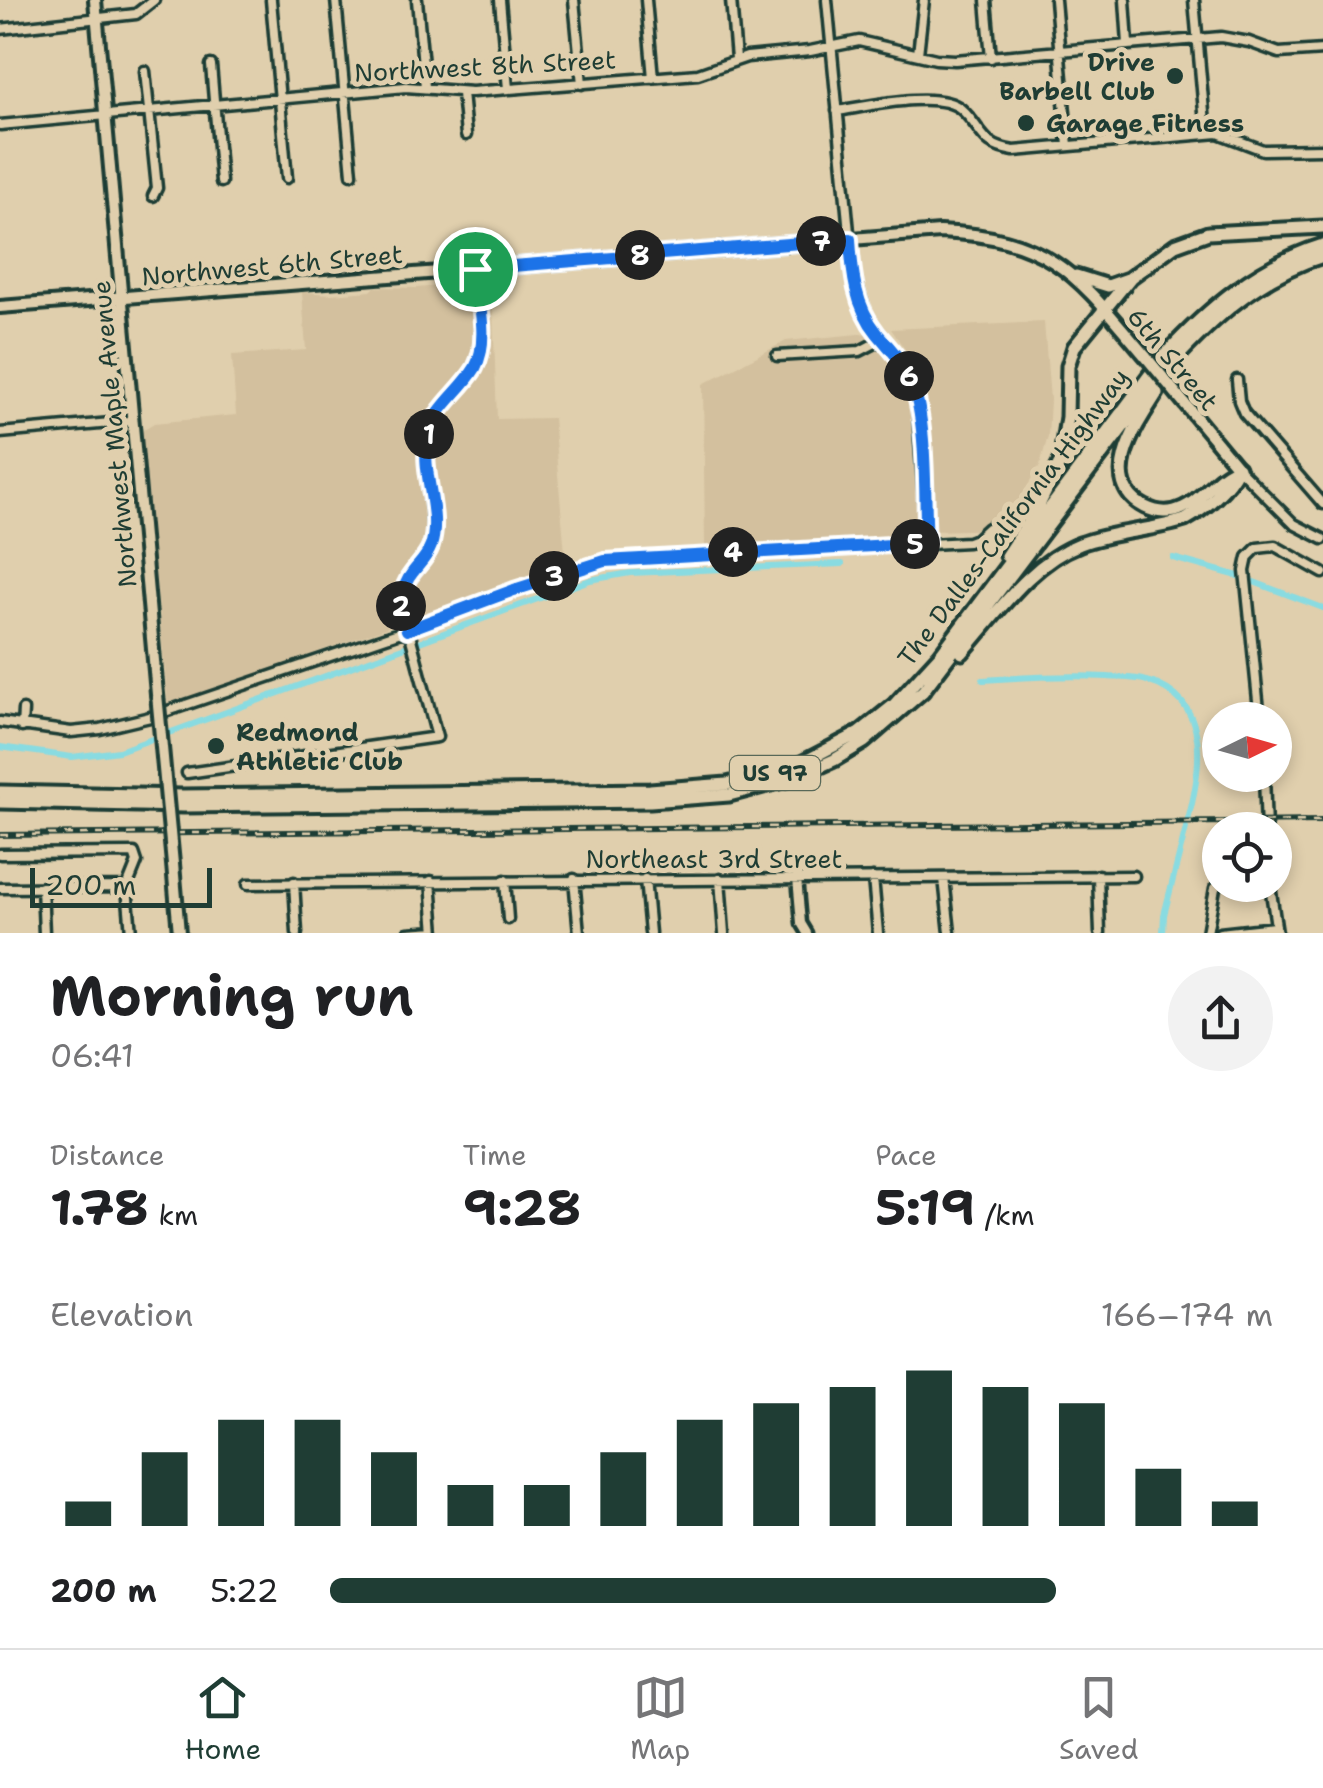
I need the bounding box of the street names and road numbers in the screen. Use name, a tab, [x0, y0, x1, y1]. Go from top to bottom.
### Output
street label: Northwest 8th Street	[353, 42, 617, 90]
street label: Northwest 6th Street	[140, 237, 404, 293]
street label: Northwest Maple Avenue	[84, 279, 144, 589]
street label: 6th Street	[1120, 300, 1226, 418]
street label: The Dalles-California Highway	[890, 361, 1136, 673]
road number: US 97	[730, 756, 820, 790]
street label: Northeast 3rd Street	[586, 842, 842, 876]

